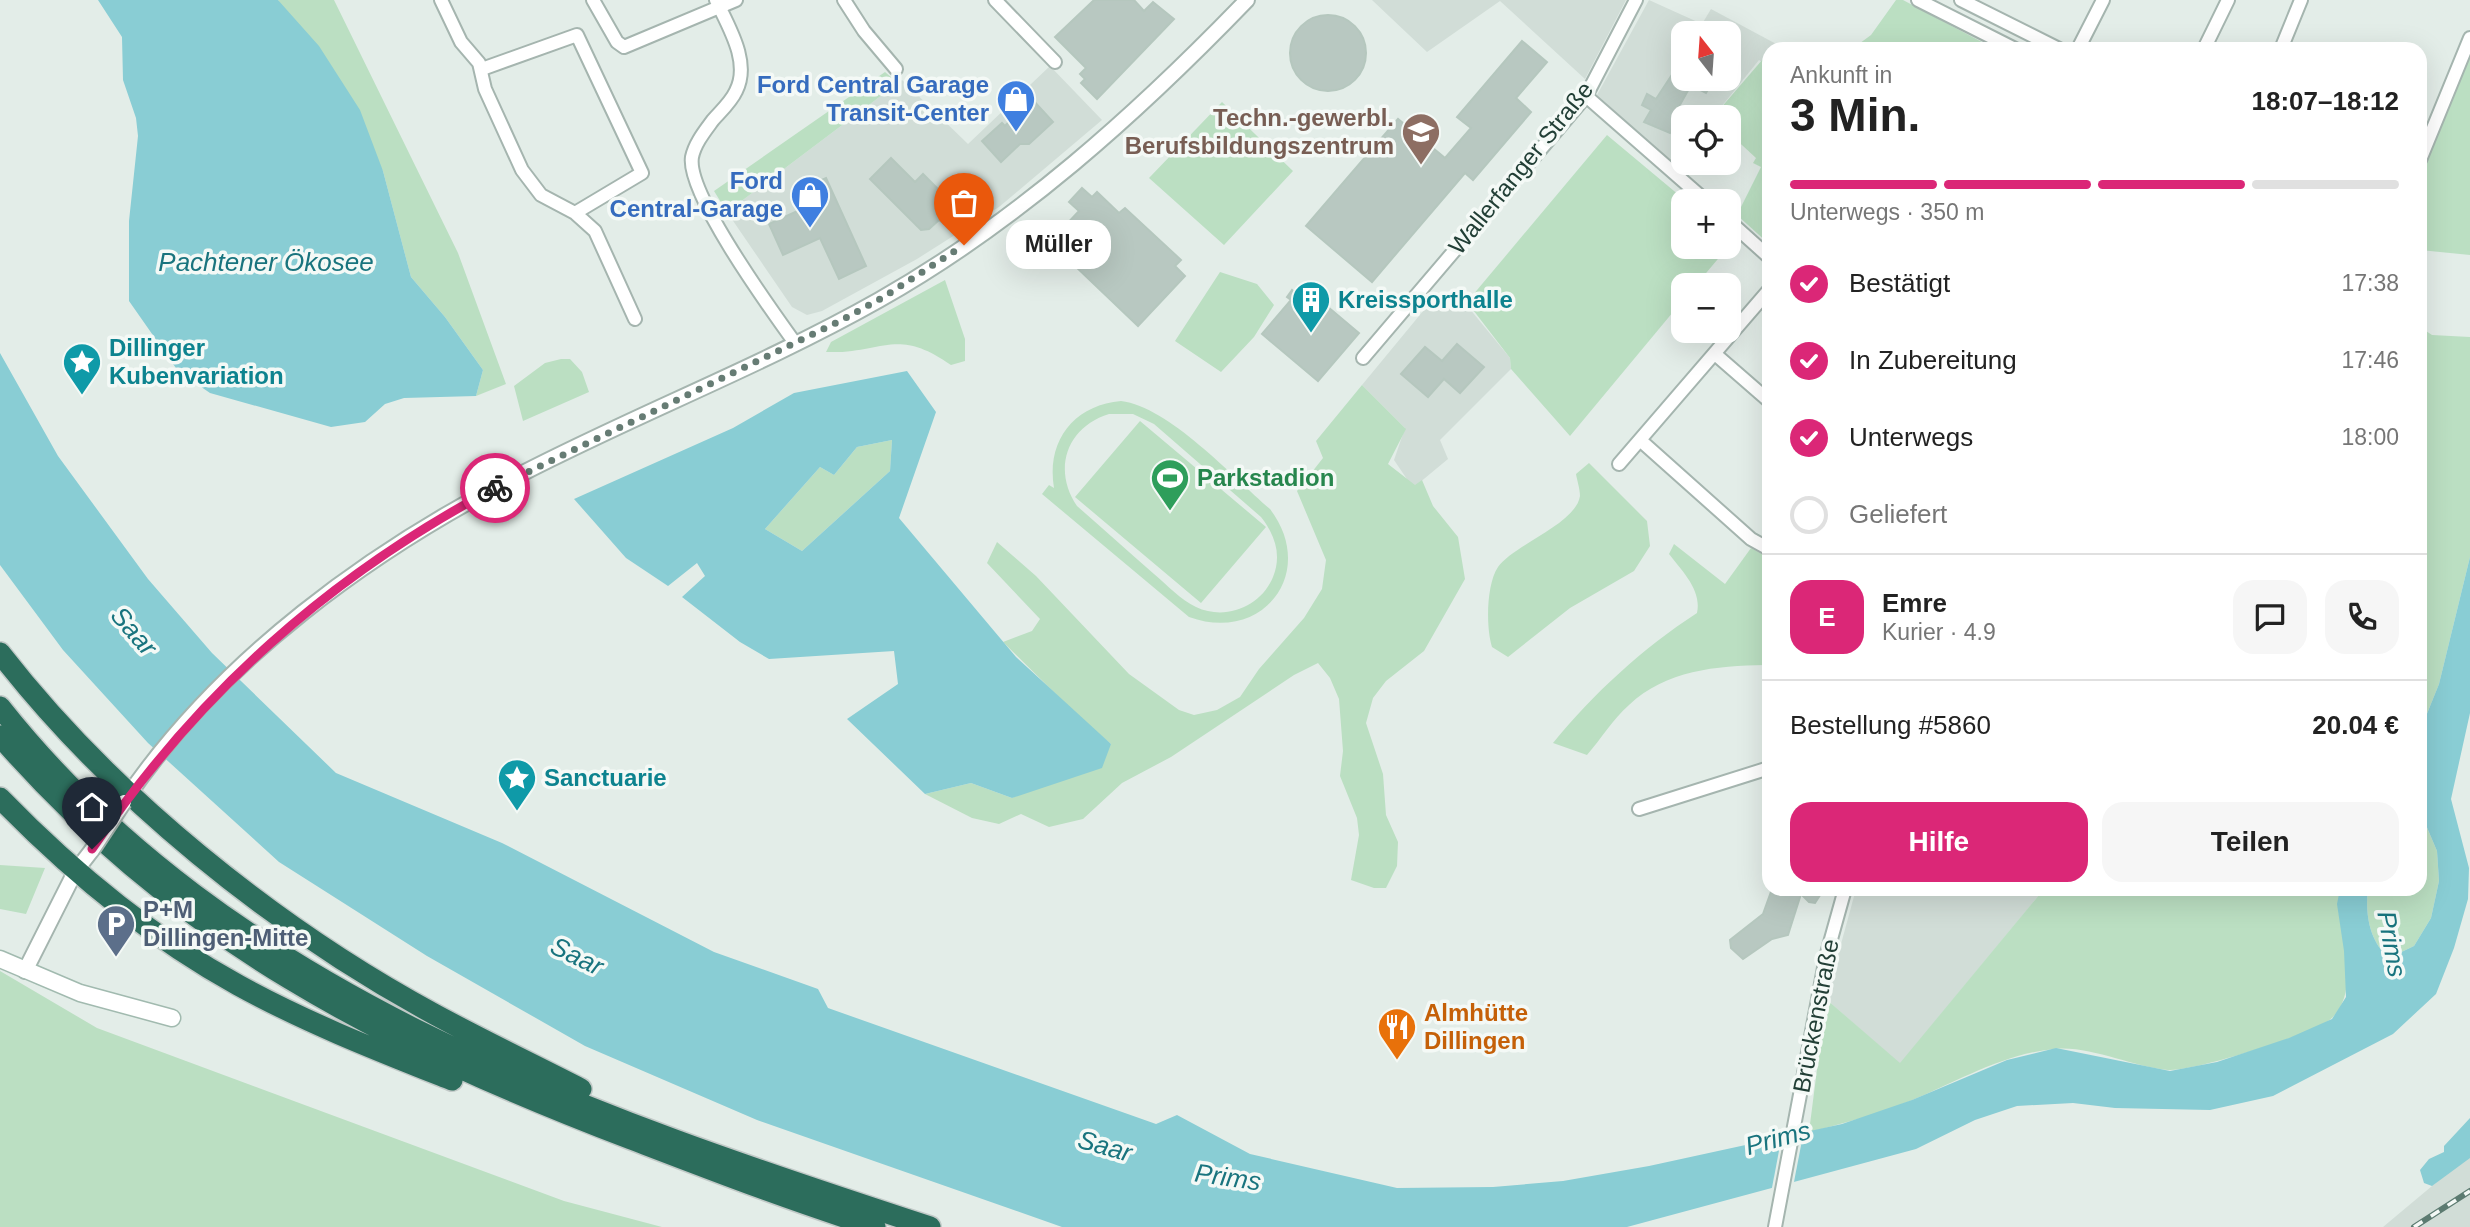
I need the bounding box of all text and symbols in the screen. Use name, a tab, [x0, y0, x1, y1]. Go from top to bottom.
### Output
north arrow	[1671, 21, 1741, 91]
map controls	[1671, 21, 1741, 343]
text: Ankunft in	[1790, 62, 1892, 88]
place label: Ford Central Garage Transit-Center	[757, 71, 989, 126]
street label: Wallerfanger Straße	[1443, 76, 1598, 259]
shop icon: Ford Central Garage Transit-Center	[995, 78, 1037, 133]
text: 18:07–18:12	[2252, 86, 2399, 116]
text: 3 Min.	[1790, 89, 1920, 141]
place label: Techn.-gewerbl. Berufsbildungszentrum	[1125, 104, 1394, 159]
button: locate	[1671, 105, 1741, 175]
school or university icon: Techn.-gewerbl. Berufsbildungszentrum	[1400, 111, 1442, 166]
place label: Ford Central-Garage	[610, 167, 783, 222]
pin	[934, 173, 994, 245]
shop icon: Ford Central-Garage	[789, 174, 831, 229]
icon: bag	[945, 184, 983, 222]
button: +	[1671, 189, 1741, 259]
text: Unterwegs · 350 m	[1790, 199, 1984, 225]
callout: Müller	[1006, 220, 1111, 270]
text: Müller	[1025, 231, 1092, 257]
water label: Pachtener Ökosee	[158, 247, 374, 277]
icon: check	[1790, 265, 1828, 303]
text: Bestätigt	[1849, 268, 1950, 298]
text: 17:38	[2341, 270, 2399, 296]
button: −	[1671, 273, 1741, 343]
building icon: Kreissporthalle	[1290, 279, 1332, 334]
place label: Kreissporthalle	[1338, 286, 1513, 313]
place label: Dillinger Kubenvariation	[109, 334, 284, 389]
place icon: Dillinger Kubenvariation	[61, 341, 103, 396]
icon: check	[1790, 342, 1828, 380]
text: In Zubereitung	[1849, 345, 2017, 375]
text: 17:46	[2341, 347, 2399, 373]
icon: check	[1790, 419, 1828, 457]
text: Unterwegs	[1849, 422, 1973, 452]
text: 18:00	[2341, 424, 2399, 450]
courier	[460, 453, 530, 523]
sports icon: Parkstadion	[1149, 457, 1191, 512]
place label: Parkstadion	[1197, 464, 1334, 491]
icon: bike	[476, 469, 514, 507]
text: Geliefert	[1849, 499, 1947, 529]
button: chat	[2233, 580, 2307, 654]
button: phone	[2325, 580, 2399, 654]
text: Emre	[1882, 588, 1947, 618]
water label: Saar	[105, 600, 164, 663]
text: E	[1818, 602, 1836, 632]
text: Kurier · 4.9	[1882, 619, 1996, 645]
text: Bestellung #5860	[1790, 710, 1991, 740]
text: 20.04 €	[2312, 710, 2399, 740]
place icon: Sanctuarie	[496, 757, 538, 812]
place label: Sanctuarie	[544, 764, 667, 791]
pin	[62, 777, 122, 849]
icon: home	[73, 788, 111, 826]
button: Hilfe	[1790, 802, 2088, 882]
button: Teilen	[2102, 802, 2399, 882]
place label: P+M Dillingen-Mitte	[143, 896, 308, 951]
parking icon: P+M Dillingen-Mitte	[95, 903, 137, 958]
water label: Prims	[2371, 909, 2413, 979]
water label: Saar	[546, 930, 609, 982]
street label: Brückenstraße	[1787, 937, 1844, 1095]
place label: Almhütte Dillingen	[1424, 999, 1528, 1054]
restaurant icon: Almhütte Dillingen	[1376, 1006, 1418, 1061]
water label: Prims	[1742, 1115, 1814, 1161]
water label: Saar	[1074, 1124, 1137, 1168]
water label: Prims	[1193, 1158, 1263, 1196]

